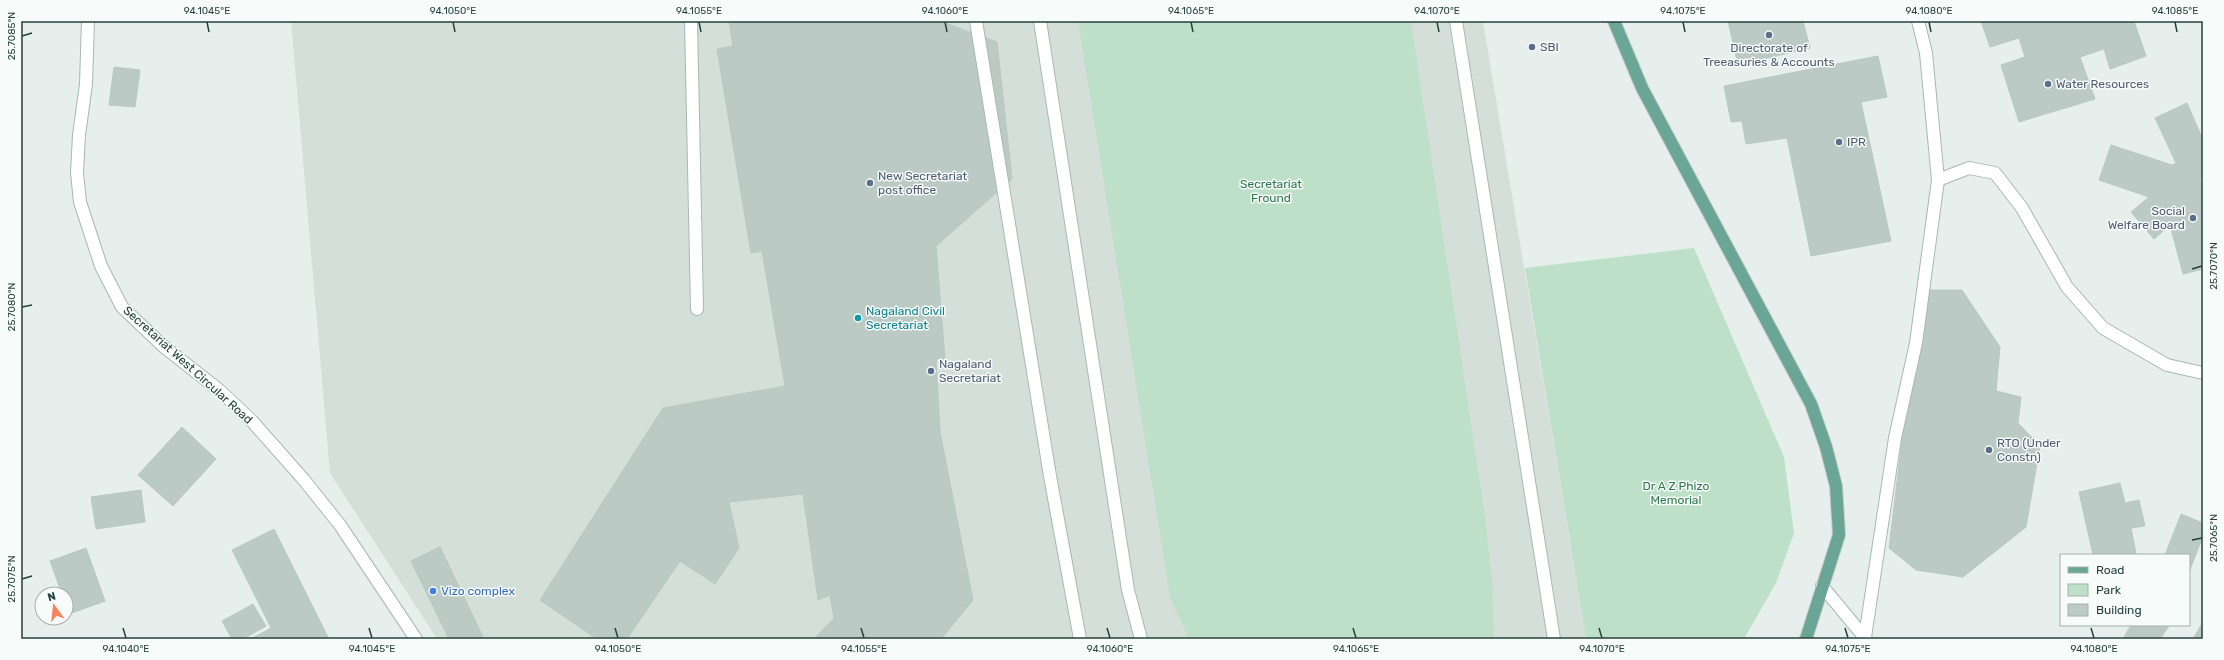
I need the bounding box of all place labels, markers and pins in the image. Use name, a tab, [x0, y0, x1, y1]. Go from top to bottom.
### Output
marker: Directorate of Treeasuries & Accounts	[1764, 30, 1774, 40]
place label: SBI	[1540, 40, 1559, 54]
place label: Directorate of Treeasuries & Accounts	[1703, 41, 1835, 69]
marker: SBI	[1527, 42, 1537, 52]
place label: Water Resources	[2056, 77, 2149, 91]
marker: Water Resources	[2043, 79, 2053, 89]
place label: IPR	[1847, 135, 1866, 149]
marker: IPR	[1834, 137, 1844, 147]
place label: New Secretariat post office	[878, 169, 967, 197]
marker: New Secretariat post office	[865, 178, 875, 188]
place label: Social Welfare Board	[2108, 204, 2185, 232]
marker: Social Welfare Board	[2188, 213, 2198, 223]
place label: Nagaland Civil Secretariat	[866, 304, 945, 332]
marker: Nagaland Civil Secretariat	[853, 313, 863, 323]
place label: Nagaland Secretariat	[939, 357, 1001, 385]
marker: Nagaland Secretariat	[926, 366, 936, 376]
place label: RTO (Under Constn)	[1997, 436, 2061, 464]
marker: RTO (Under Constn)	[1984, 445, 1994, 455]
place label: Vizo complex	[441, 584, 515, 598]
marker: Vizo complex	[428, 586, 438, 596]

